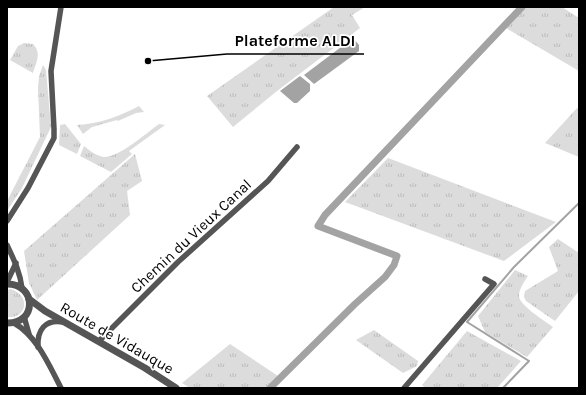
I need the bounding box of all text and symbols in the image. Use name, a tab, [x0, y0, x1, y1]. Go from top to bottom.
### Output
callout: Plateforme ALDI	[227, 26, 364, 54]
text: Plateforme ALDI	[234, 31, 356, 50]
street label: Chemin du Vieux Canal	[127, 175, 255, 297]
street label: Route de Vidauque	[57, 298, 177, 378]

